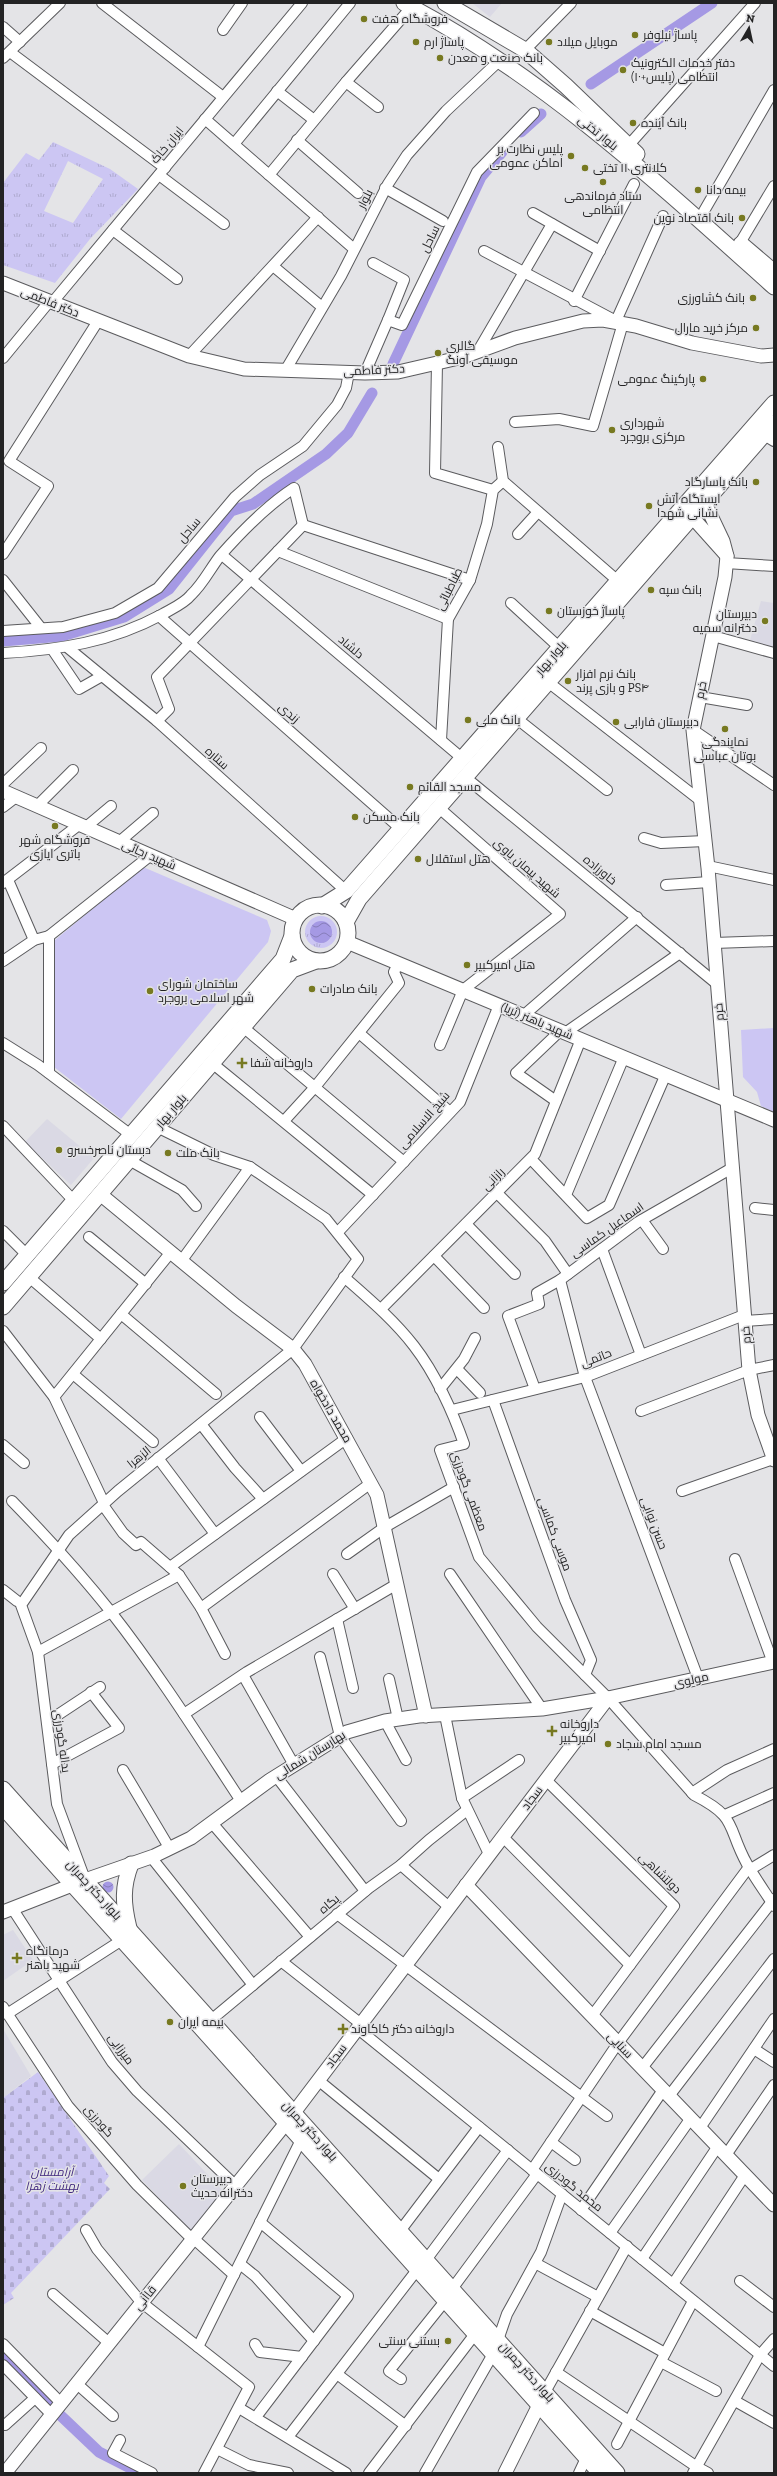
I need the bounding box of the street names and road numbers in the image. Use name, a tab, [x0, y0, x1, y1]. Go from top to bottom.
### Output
street label: بلوار تختی	[575, 113, 621, 153]
street label: ایران خاک	[148, 124, 186, 166]
street label: بلوار	[354, 187, 376, 212]
street label: ساحل	[417, 223, 443, 255]
street label: دکتر فاطمی	[19, 284, 81, 320]
street label: دکتر فاطمی	[343, 361, 405, 379]
street label: ساحل	[174, 515, 204, 545]
street label: طباطبائی	[433, 565, 465, 613]
street label: دلشاد	[335, 632, 367, 662]
street label: بلوار بهار	[532, 638, 570, 679]
street label: خرم	[692, 680, 711, 700]
street label: زندی	[276, 700, 302, 726]
street label: ستاره	[202, 744, 232, 772]
street label: شهید پیمان باوی	[490, 835, 563, 902]
street label: شهید رجائی	[120, 837, 178, 873]
street label: خاورزاده	[580, 852, 620, 888]
street label: شهید باهنر (ثریا)	[499, 1000, 575, 1042]
street label: خرم	[711, 1002, 728, 1021]
street label: شیخ الاسلامی	[395, 1089, 453, 1152]
street label: بلوار بهار	[152, 1091, 190, 1132]
street label: رازانی	[479, 1165, 507, 1193]
street label: اسماعیل کماسی	[568, 1200, 646, 1260]
street label: خرم	[738, 1325, 755, 1344]
street label: حاتمی	[578, 1346, 614, 1370]
street label: محمد دادخواه	[307, 1377, 355, 1445]
street label: الزهرا	[124, 1443, 154, 1471]
street label: معظمی گودرزی	[448, 1449, 490, 1533]
street label: موسی کماسی	[535, 1495, 575, 1573]
street label: حسن نوابی	[638, 1495, 670, 1551]
street label: مولوی	[672, 1669, 710, 1691]
street label: یداله گودرزی	[51, 1708, 73, 1774]
street label: بهارستان شمالی	[272, 1728, 348, 1782]
street label: سجاد	[518, 1783, 546, 1813]
street label: دولتشاهی	[636, 1849, 684, 1897]
street label: بلوار دکتر چمران	[62, 1857, 125, 1924]
street label: پگاه	[316, 1891, 344, 1918]
street label: سنایی	[604, 2029, 636, 2061]
street label: میرزایی	[105, 2031, 137, 2067]
street label: سجاد	[322, 2041, 350, 2071]
street label: بلوار دکتر چمران	[278, 2098, 341, 2165]
street label: گودرزی	[81, 2102, 117, 2140]
street label: محمد گودرزی	[542, 2160, 606, 2214]
street label: قاآنی	[131, 2283, 159, 2313]
street label: بلوار دکتر چمران	[495, 2339, 558, 2406]

